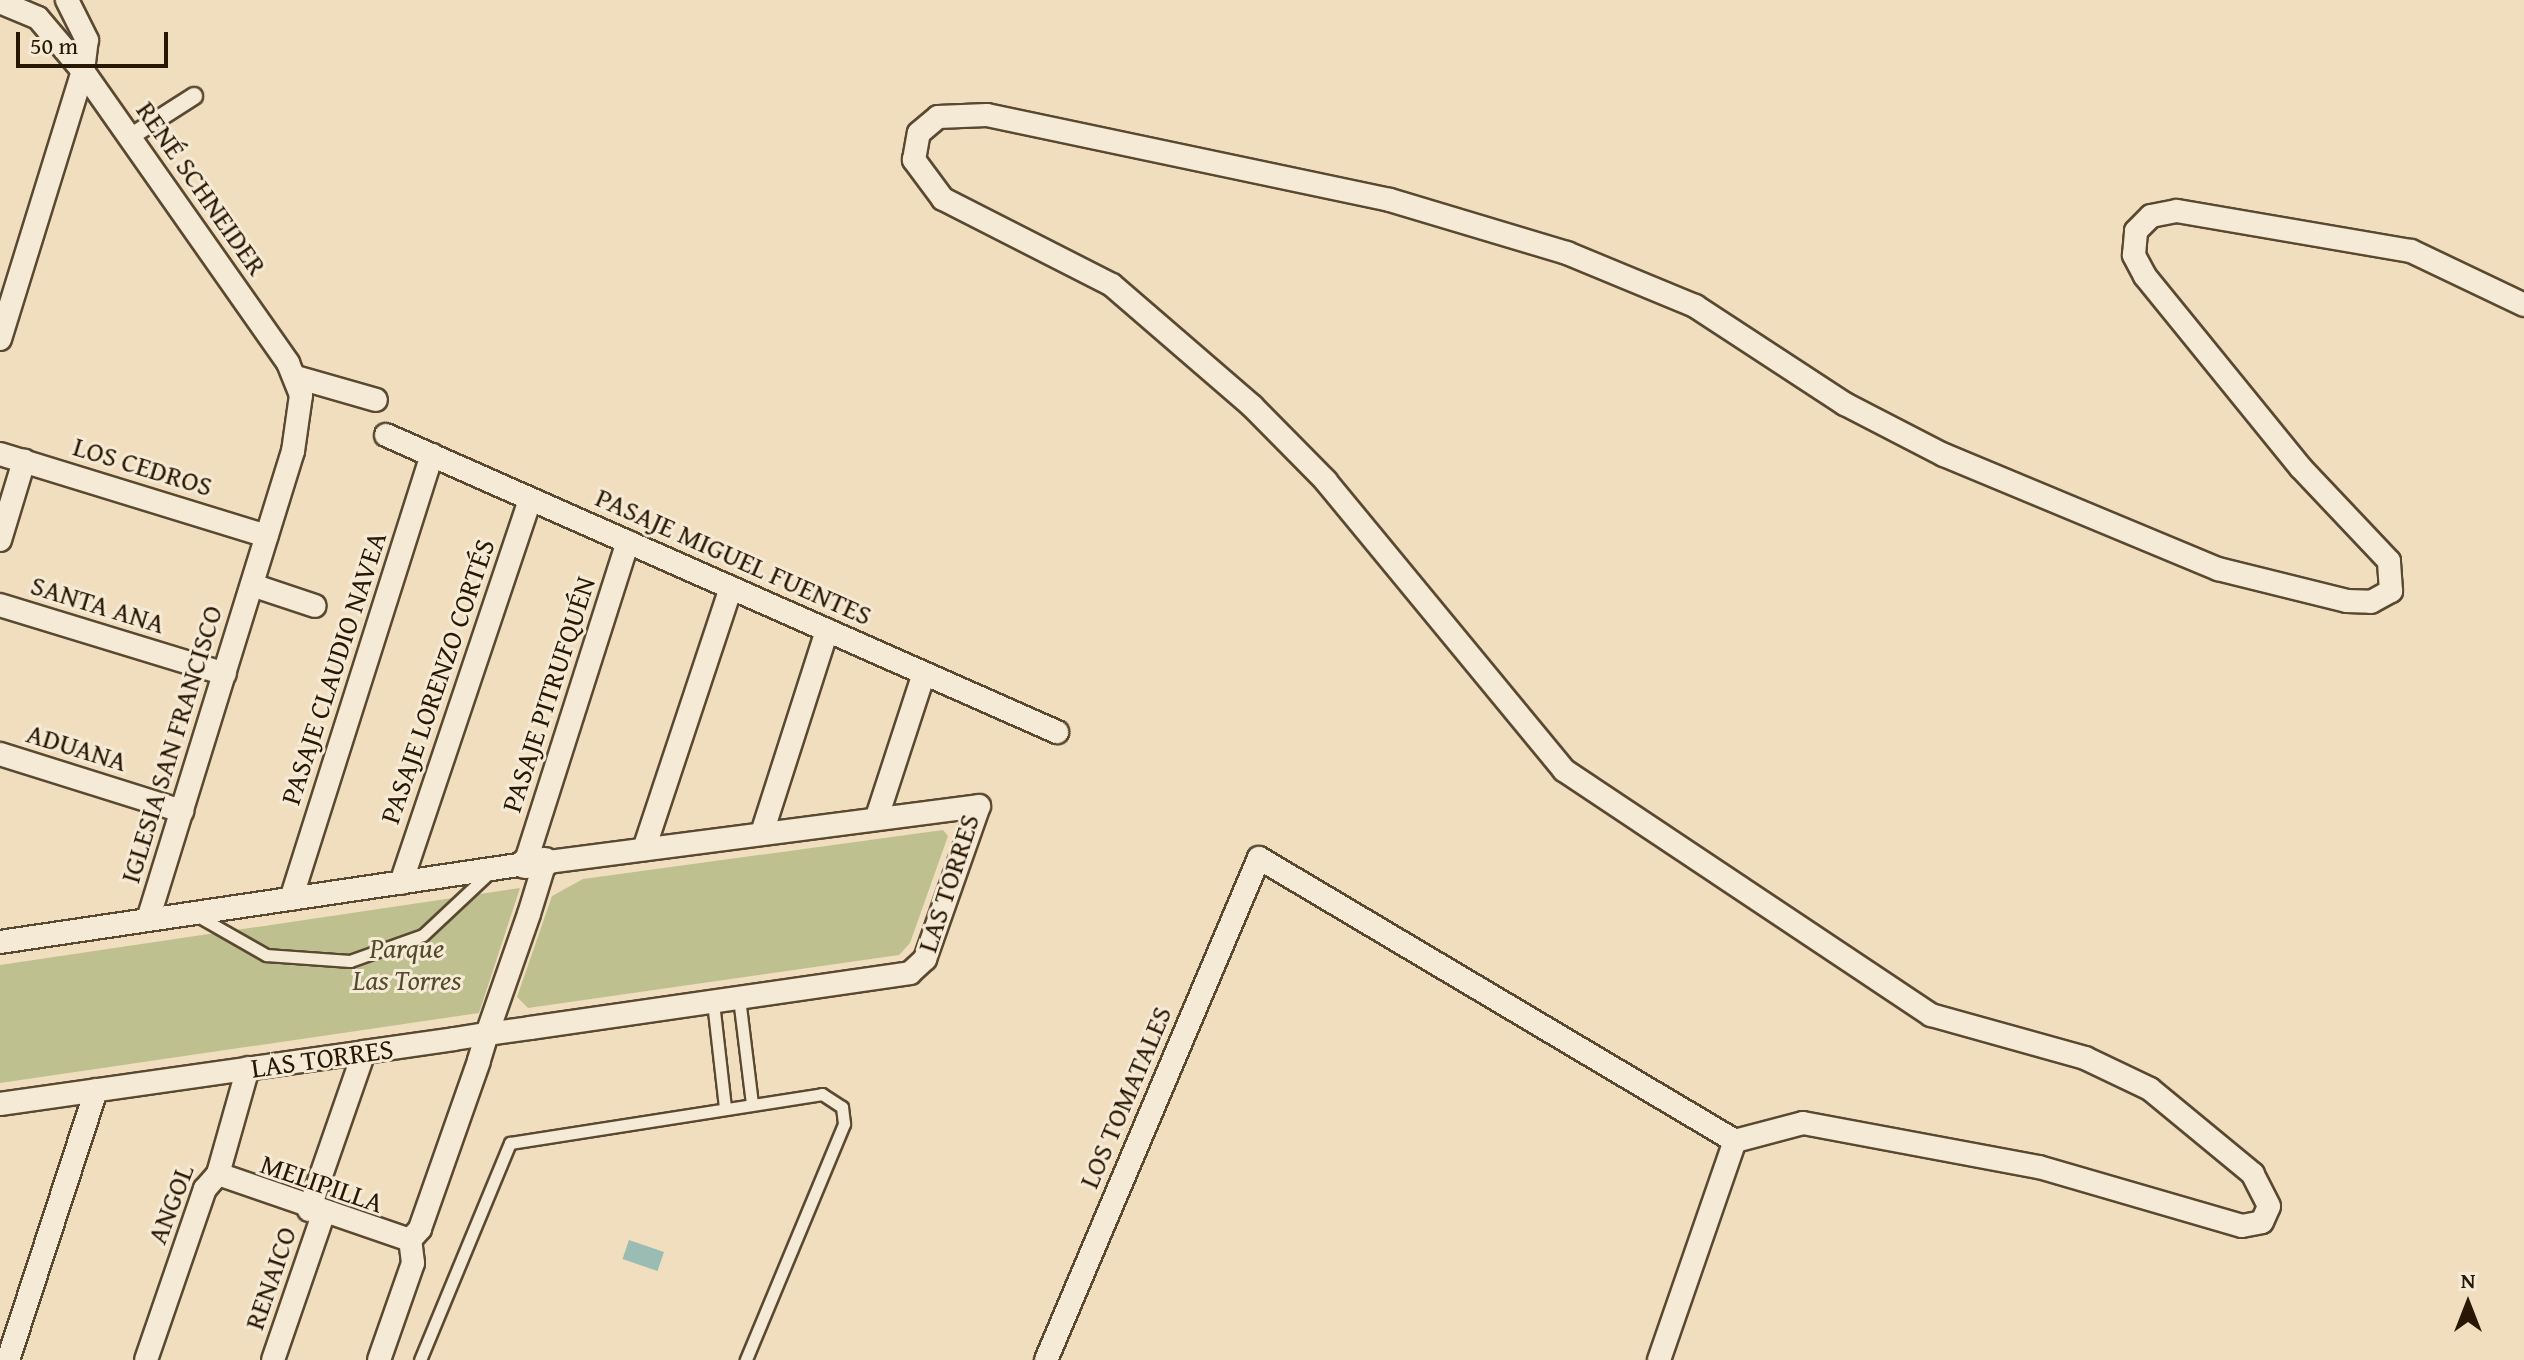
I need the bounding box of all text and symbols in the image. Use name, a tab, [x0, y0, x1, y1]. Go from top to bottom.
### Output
scale bar	[20, 16, 172, 66]
text: 50 m	[30, 28, 78, 63]
street label: RENÉ SCHNEIDER	[130, 94, 274, 282]
street label: LOS CEDROS	[69, 429, 217, 503]
street label: PASAJE MIGUEL FUENTES	[591, 480, 877, 632]
street label: PASAJE CLAUDIO NAVEA	[273, 527, 393, 809]
street label: PASAJE LORENZO CORTÉS	[372, 534, 502, 828]
street label: SANTA ANA	[27, 568, 169, 640]
street label: PASAJE PITRUFQUÉN	[494, 572, 602, 816]
street label: IGLESIA SAN FRANCISCO	[113, 601, 229, 887]
street label: ADUANA	[23, 716, 131, 778]
street label: LAS TORRES	[910, 810, 986, 956]
park label: Parque Las Torres	[353, 931, 461, 997]
street label: LOS TOMATALES	[1072, 1001, 1178, 1193]
street label: LAS TORRES	[249, 1031, 395, 1085]
street label: MELIPILLA	[256, 1146, 388, 1220]
street label: ANGOL	[140, 1159, 200, 1249]
street label: RENAICO	[237, 1222, 303, 1334]
north arrow	[2428, 1264, 2508, 1344]
text: N	[2461, 1264, 2475, 1296]

